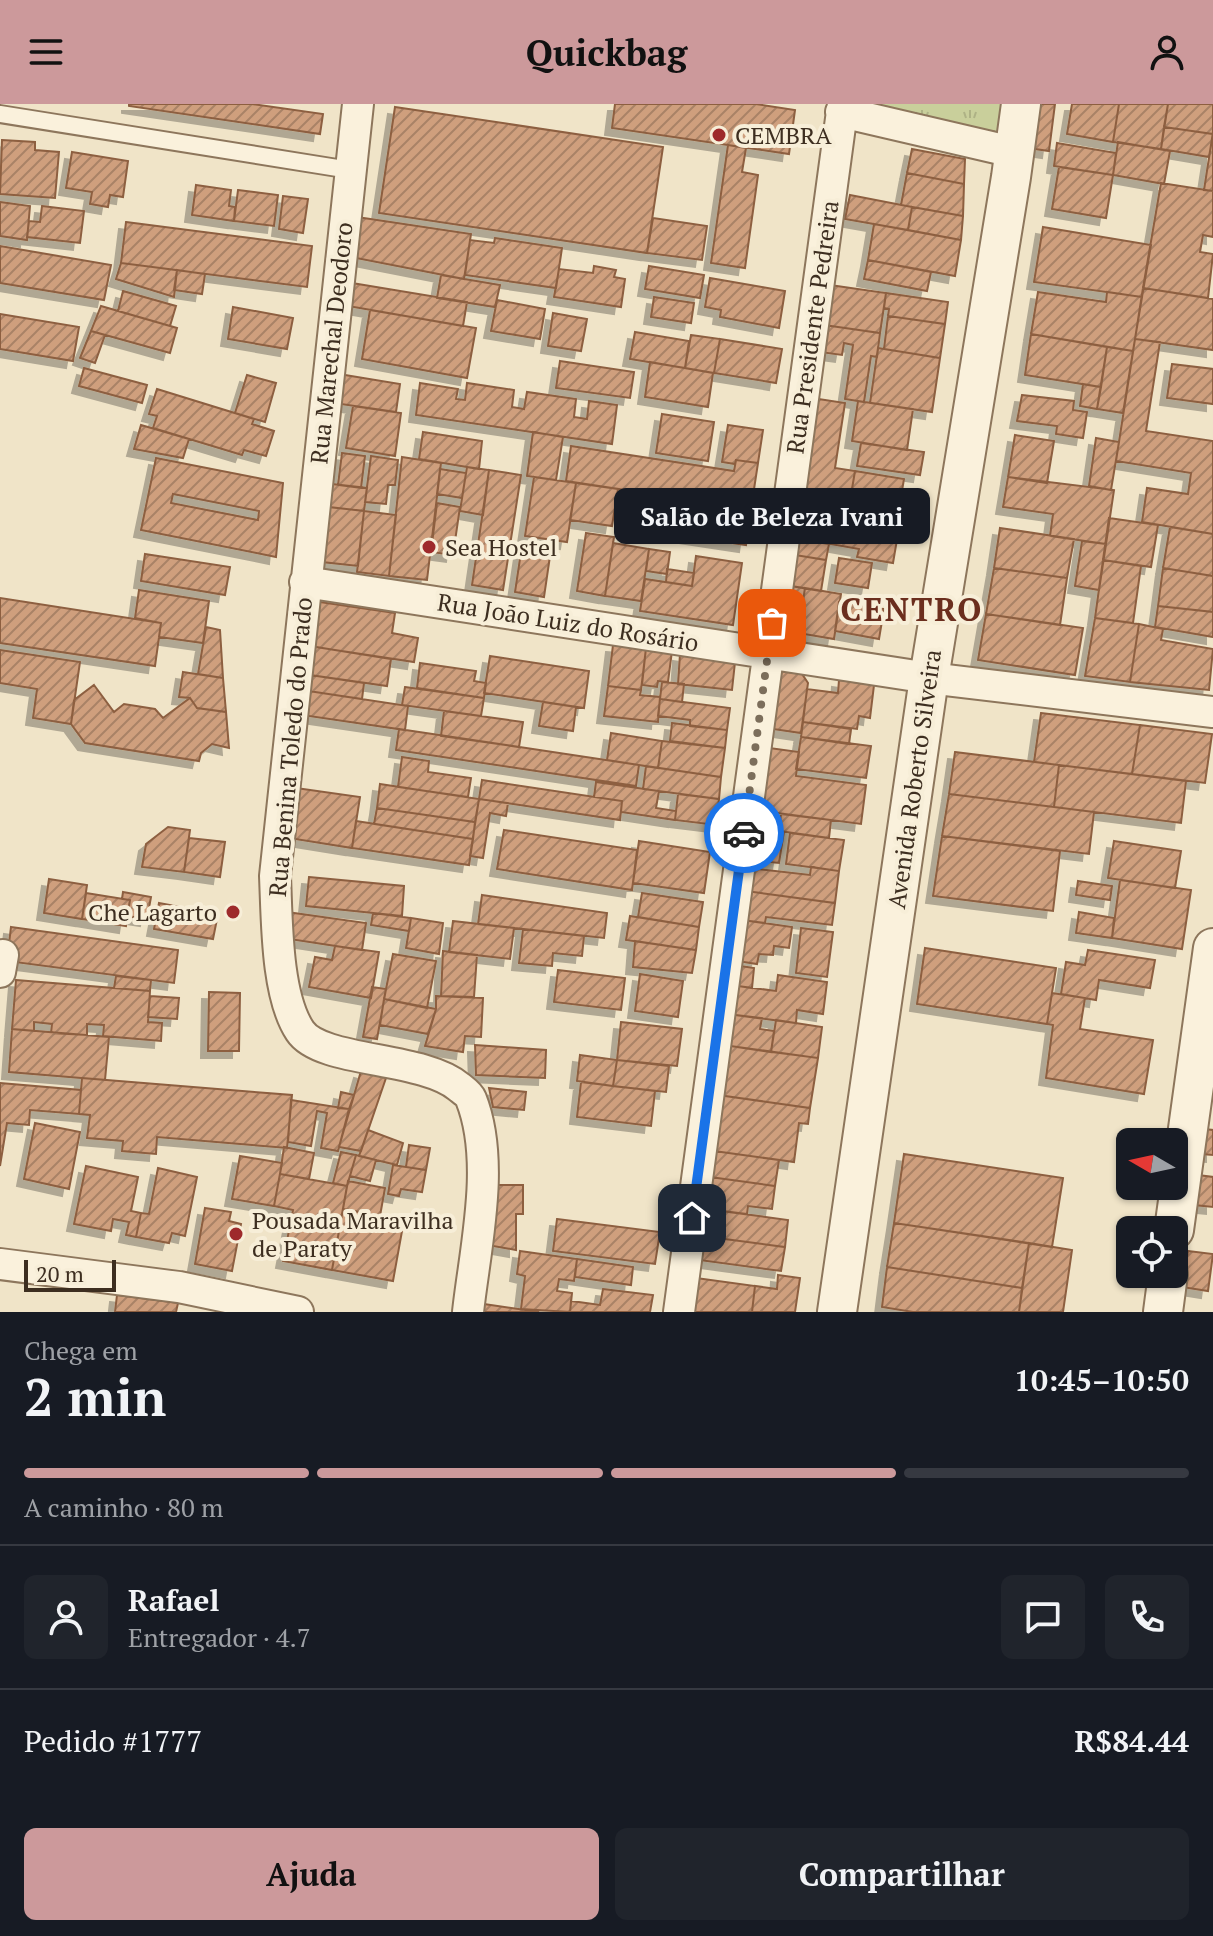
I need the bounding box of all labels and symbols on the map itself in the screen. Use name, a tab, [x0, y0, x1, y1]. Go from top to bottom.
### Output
place label: CEMBRA	[735, 119, 832, 151]
marker: CEMBRA	[710, 126, 728, 144]
street label: Rua Presidente Pedreira	[778, 198, 846, 456]
street label: Rua Marechal Deodoro	[302, 220, 360, 466]
callout: Salão de Beleza Ivani	[614, 487, 930, 543]
place label: Sea Hostel	[445, 531, 557, 563]
marker: Sea Hostel	[420, 538, 438, 556]
street label: Rua João Luiz do Rosário	[435, 586, 701, 658]
district label: CENTRO	[841, 588, 983, 630]
pin	[738, 589, 806, 657]
street label: Rua Benina Toledo do Prado	[261, 596, 319, 898]
street label: Avenida Roberto Silveira	[880, 647, 948, 911]
courier	[704, 793, 784, 873]
place label: Che Lagarto	[88, 896, 217, 928]
marker: Che Lagarto	[224, 903, 242, 921]
north arrow	[1116, 1128, 1188, 1200]
pin	[658, 1184, 726, 1252]
place label: Pousada Maravilha de Paraty	[252, 1204, 454, 1264]
marker: Pousada Maravilha de Paraty	[227, 1225, 245, 1243]
scale bar	[24, 1256, 116, 1292]

